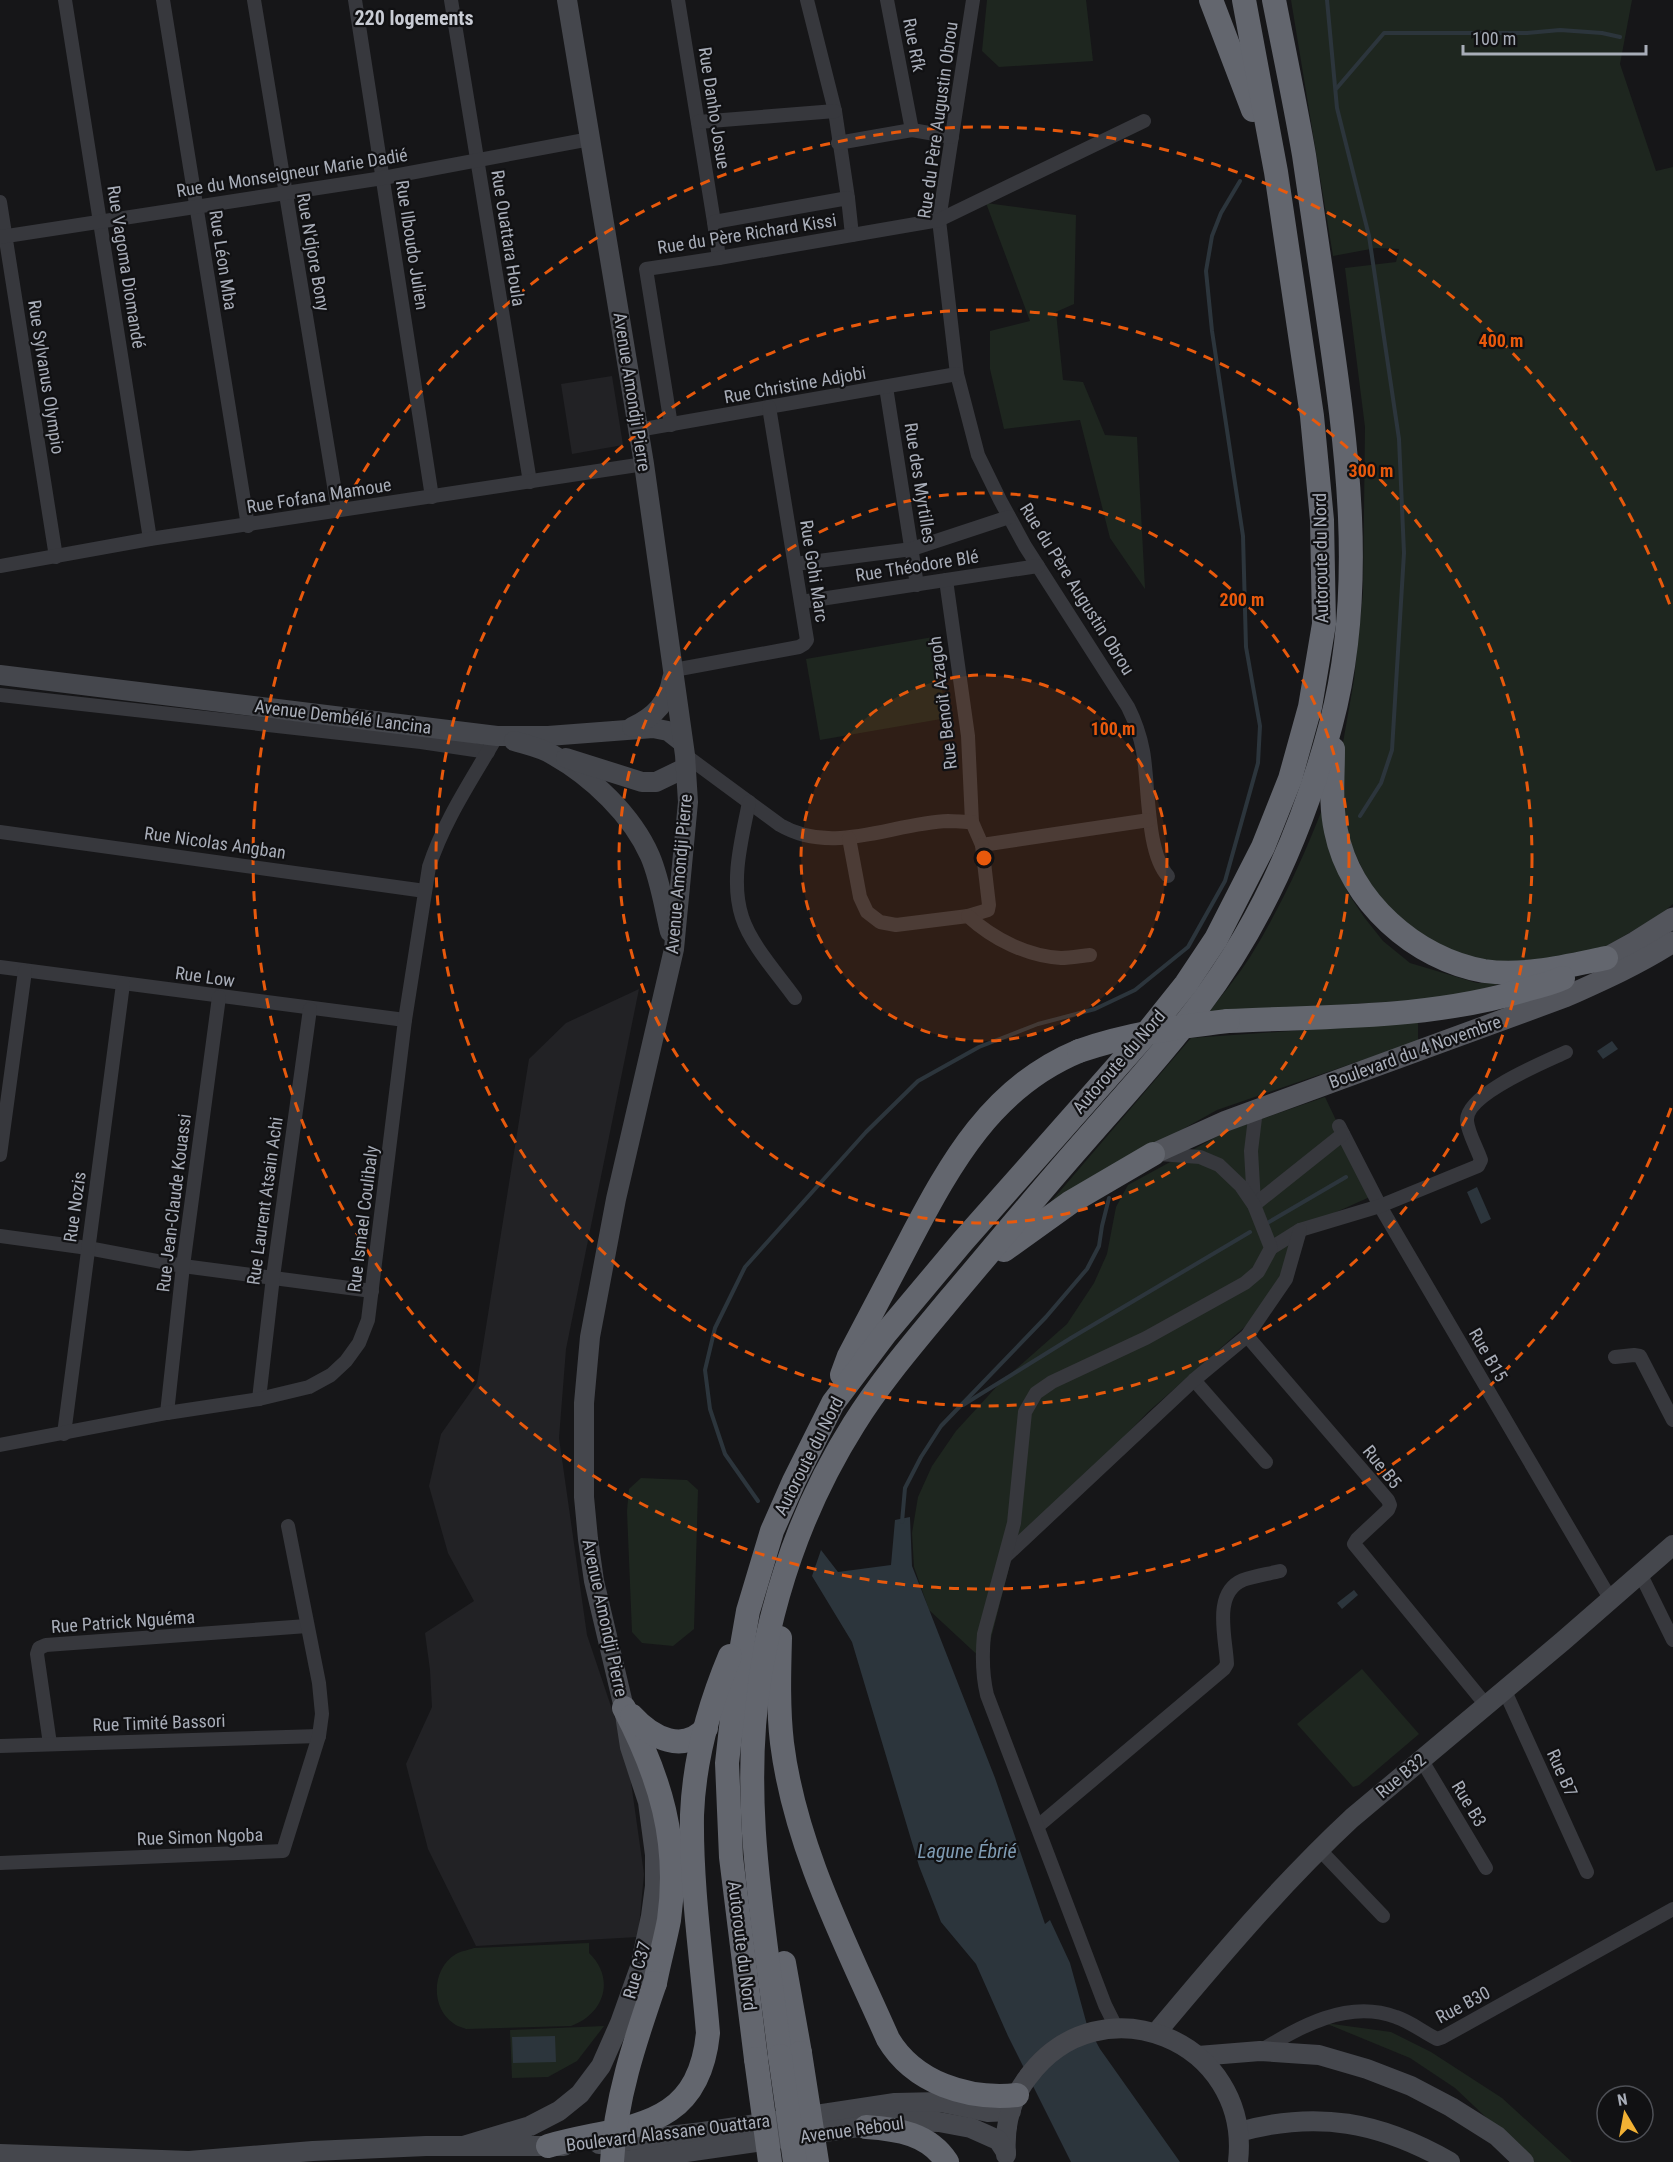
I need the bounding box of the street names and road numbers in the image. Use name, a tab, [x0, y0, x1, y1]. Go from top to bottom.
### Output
street label: Rue Rfk	[899, 16, 930, 74]
street label: Rue du Père Augustin Obrou	[913, 20, 962, 220]
street label: Rue Danho Josue	[694, 45, 735, 171]
street label: Rue du Monseigneur Marie Dadié	[175, 144, 409, 201]
street label: Rue Ouattara Houla	[487, 168, 530, 308]
street label: Rue Ilboudo Julien	[392, 179, 433, 311]
street label: Rue Vagoma Diomandé	[103, 184, 150, 350]
street label: Rue N'djore Bony	[293, 191, 334, 313]
street label: Rue Léon Mba	[205, 208, 242, 311]
street label: Rue du Père Richard Kissi	[656, 209, 838, 258]
street label: Rue Sylvanus Olympio	[24, 298, 69, 455]
street label: Avenue Amondji Pierre	[610, 311, 655, 473]
street label: Rue Christine Adjobi	[722, 362, 867, 407]
street label: Rue des Myrtilles	[901, 421, 940, 545]
street label: Rue Fofana Mamoue	[245, 474, 393, 517]
street label: Autoroute du Nord	[1309, 493, 1332, 623]
street label: Rue du Père Augustin Obrou	[1016, 499, 1139, 679]
street label: Rue Gohi Marc	[796, 518, 833, 624]
street label: Rue Théodore Blé	[854, 545, 980, 586]
street label: Rue Benoit Azagoh	[924, 635, 961, 771]
street label: Avenue Dembélé Lancina	[253, 695, 433, 738]
street label: Avenue Amondji Pierre	[661, 793, 696, 955]
street label: Rue Nicolas Angban	[143, 822, 287, 863]
street label: Rue Low	[174, 962, 237, 991]
street label: Autoroute du Nord	[1068, 1006, 1169, 1118]
street label: Boulevard du 4 Novembre	[1326, 1011, 1504, 1092]
street label: Rue Jean-Claude Kouassi	[152, 1113, 195, 1293]
street label: Rue Laurent Atsain Achi	[242, 1116, 287, 1286]
street label: Rue Ismael Coulibaly	[343, 1144, 382, 1294]
street label: Rue Nozis	[59, 1170, 90, 1244]
street label: Rue B15	[1465, 1324, 1512, 1385]
street label: Autoroute du Nord	[770, 1393, 847, 1519]
street label: Rue B5	[1359, 1441, 1406, 1493]
street label: Avenue Amondji Pierre	[579, 1537, 632, 1699]
street label: Rue Patrick Nguéma	[50, 1606, 196, 1637]
street label: Rue Timité Bassori	[92, 1710, 226, 1735]
street label: Rue B7	[1543, 1746, 1582, 1800]
street label: Rue B32	[1372, 1749, 1430, 1802]
street label: Rue B3	[1448, 1777, 1491, 1830]
street label: Rue Simon Ngoba	[137, 1824, 263, 1849]
street label: Autoroute du Nord	[724, 1880, 761, 2012]
street label: Rue C37	[618, 1939, 655, 2001]
street label: Rue B30	[1432, 1982, 1493, 2028]
street label: Boulevard Alassane Ouattara	[565, 2110, 771, 2155]
street label: Avenue Reboul	[799, 2112, 905, 2147]

